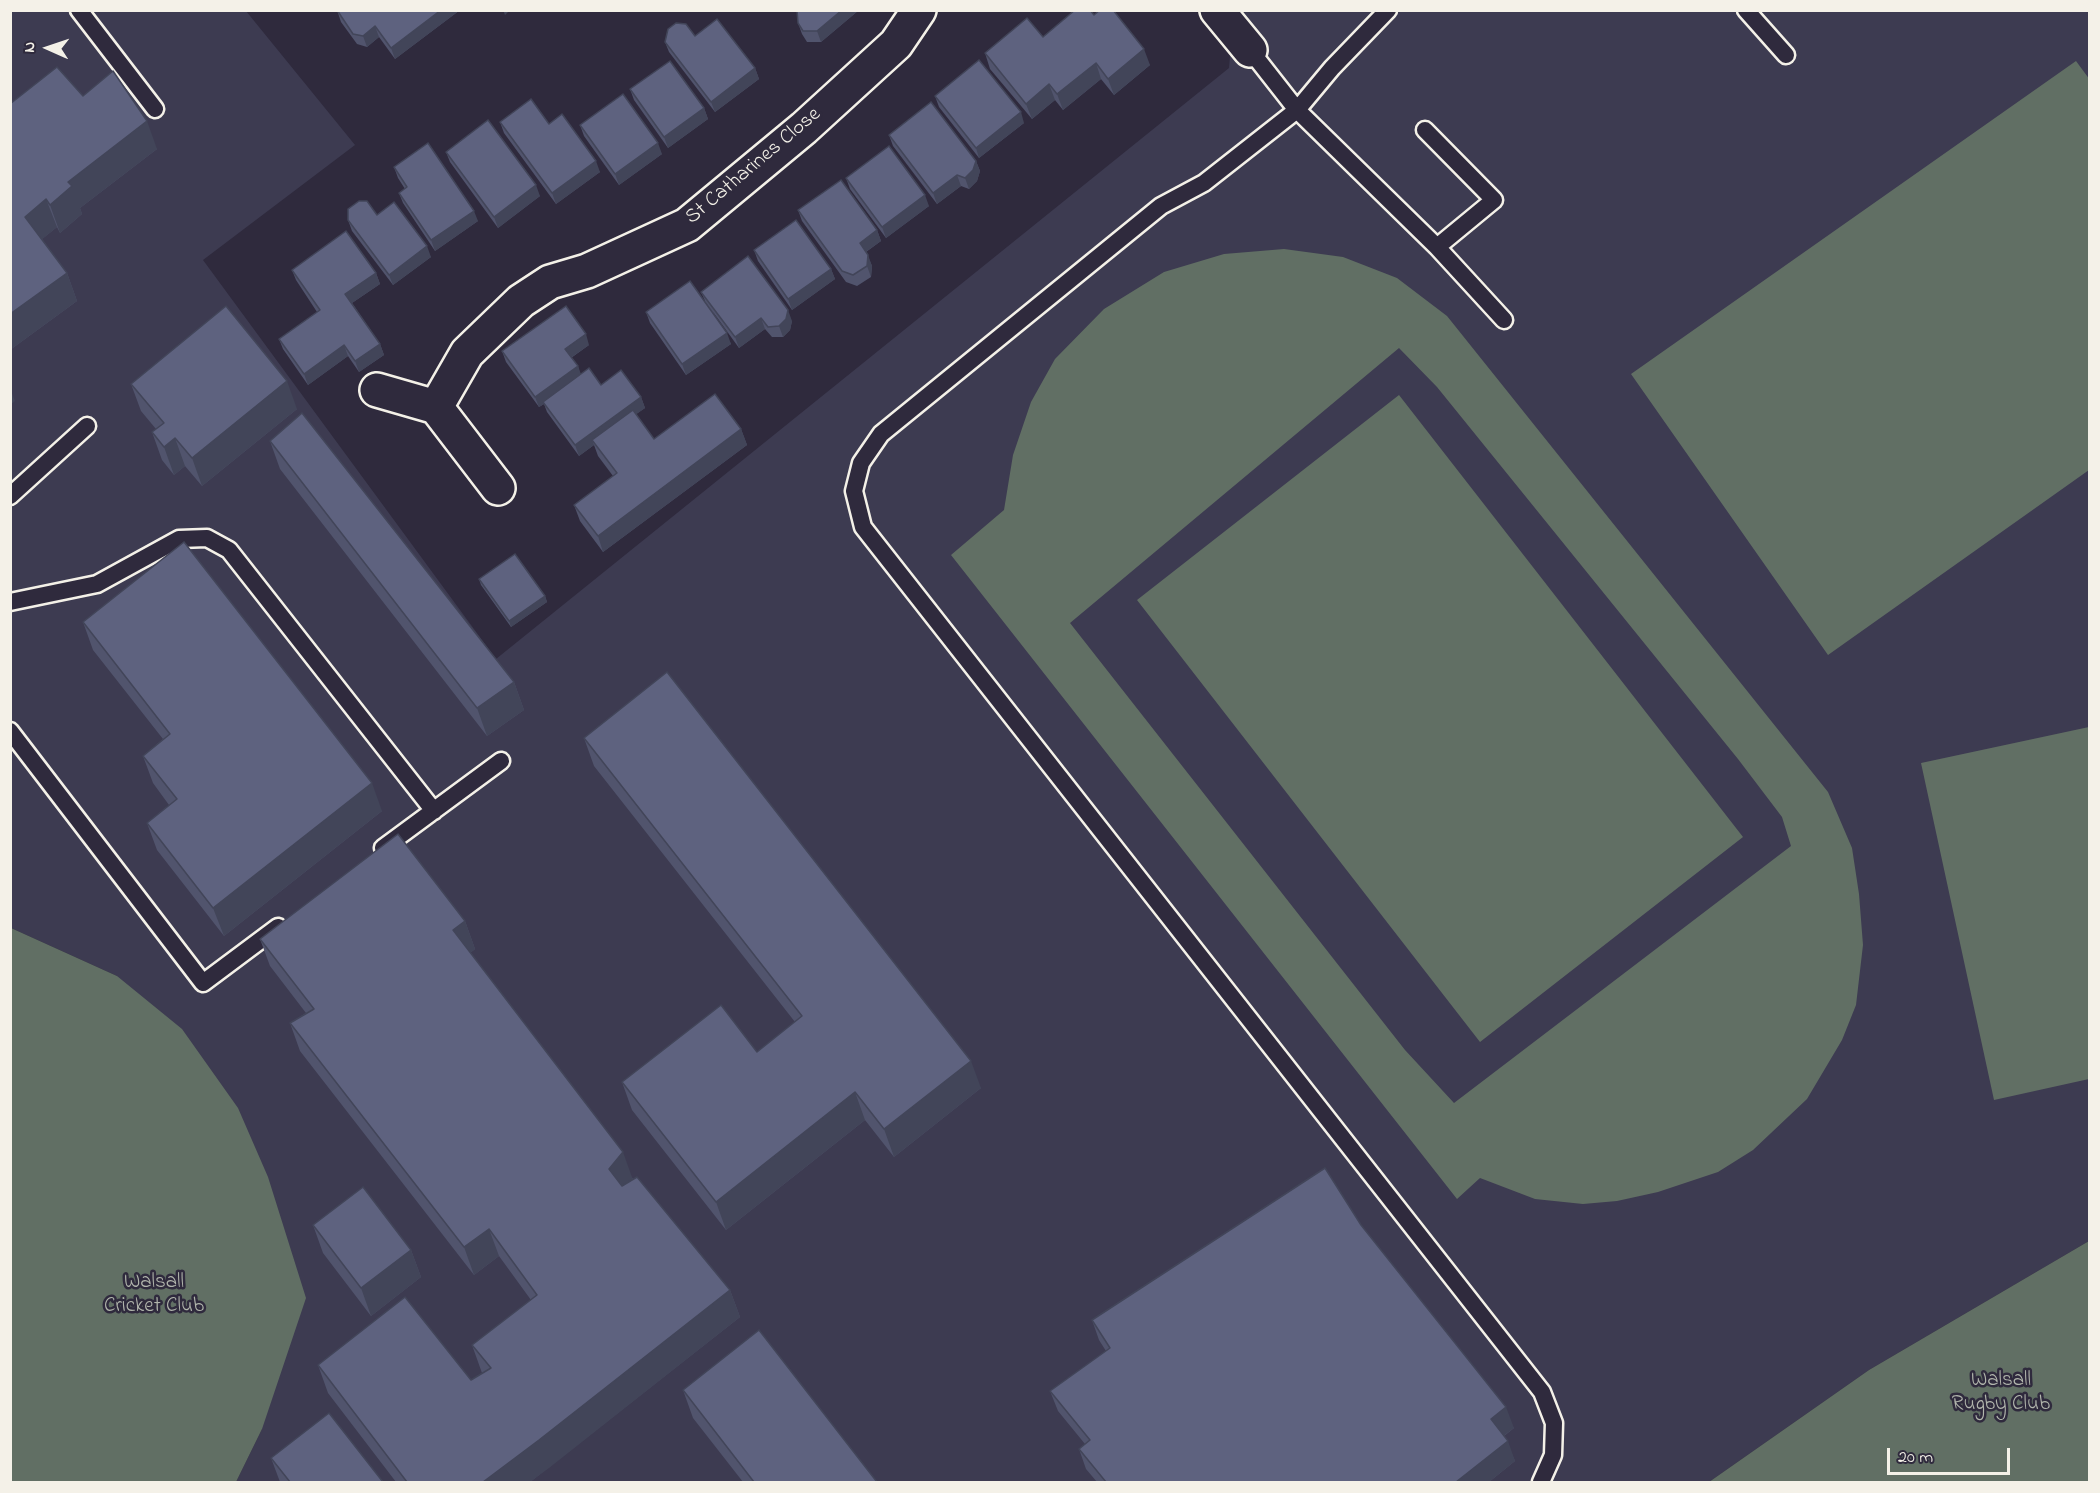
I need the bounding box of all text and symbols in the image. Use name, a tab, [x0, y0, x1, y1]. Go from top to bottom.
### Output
north arrow	[18, 18, 78, 78]
text: N	[18, 41, 42, 53]
street label: St Catharines Close	[681, 103, 827, 231]
park label: Walsall Cricket Club	[104, 1271, 204, 1321]
park label: Walsall Rugby Club	[1952, 1369, 2050, 1419]
scale bar	[1890, 1436, 2013, 1474]
text: 20 m	[1898, 1445, 1933, 1471]

